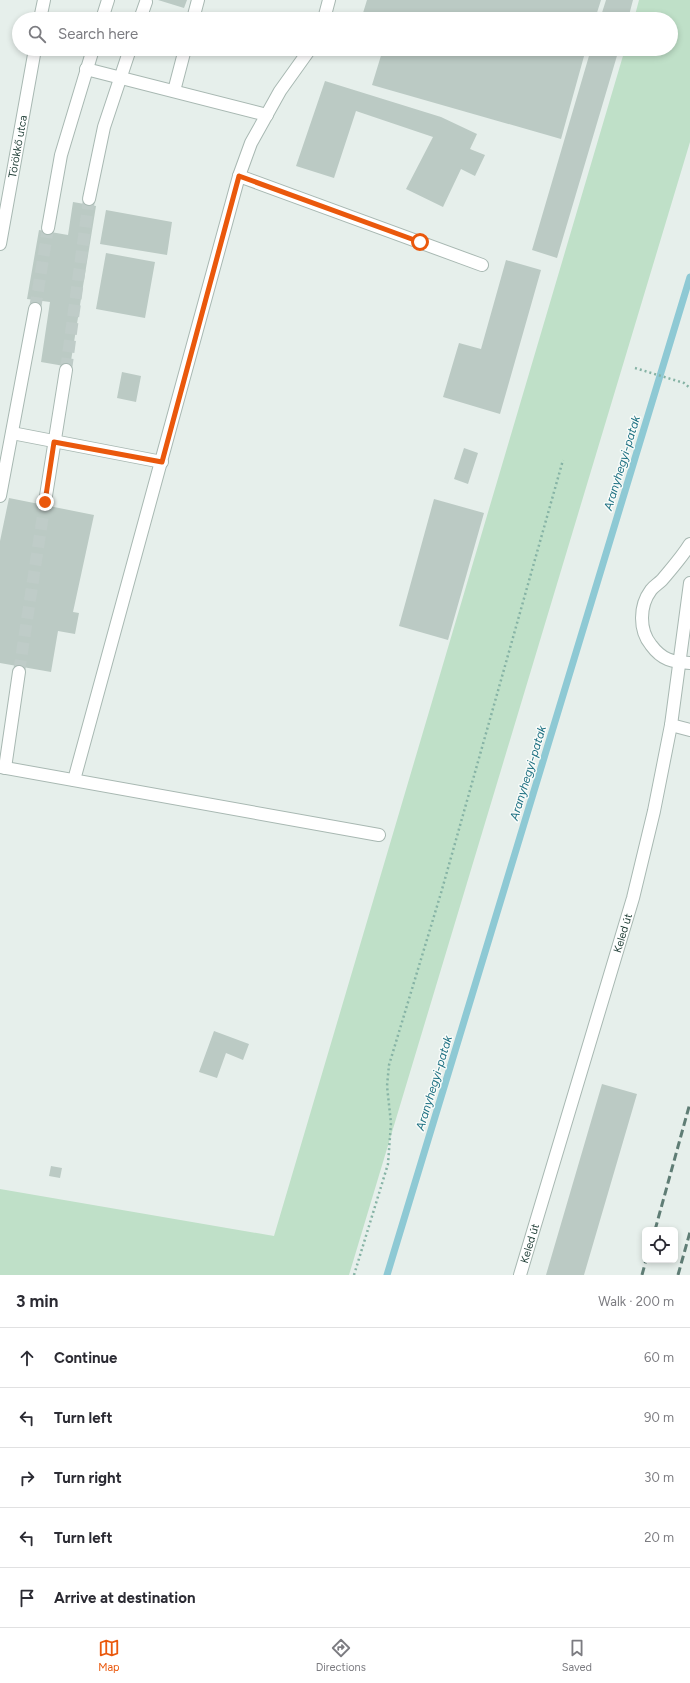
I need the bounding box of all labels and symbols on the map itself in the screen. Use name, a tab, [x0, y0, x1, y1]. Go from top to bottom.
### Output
street label: Törökkő utca	[6, 114, 30, 179]
route start	[411, 233, 429, 251]
water label: Aranyhegyi-patak	[601, 413, 643, 513]
route end	[36, 493, 54, 511]
water label: Aranyhegyi-patak	[507, 723, 549, 823]
street label: Keled út	[611, 912, 635, 954]
water label: Aranyhegyi-patak	[413, 1033, 455, 1133]
street label: Keled út	[518, 1222, 542, 1265]

